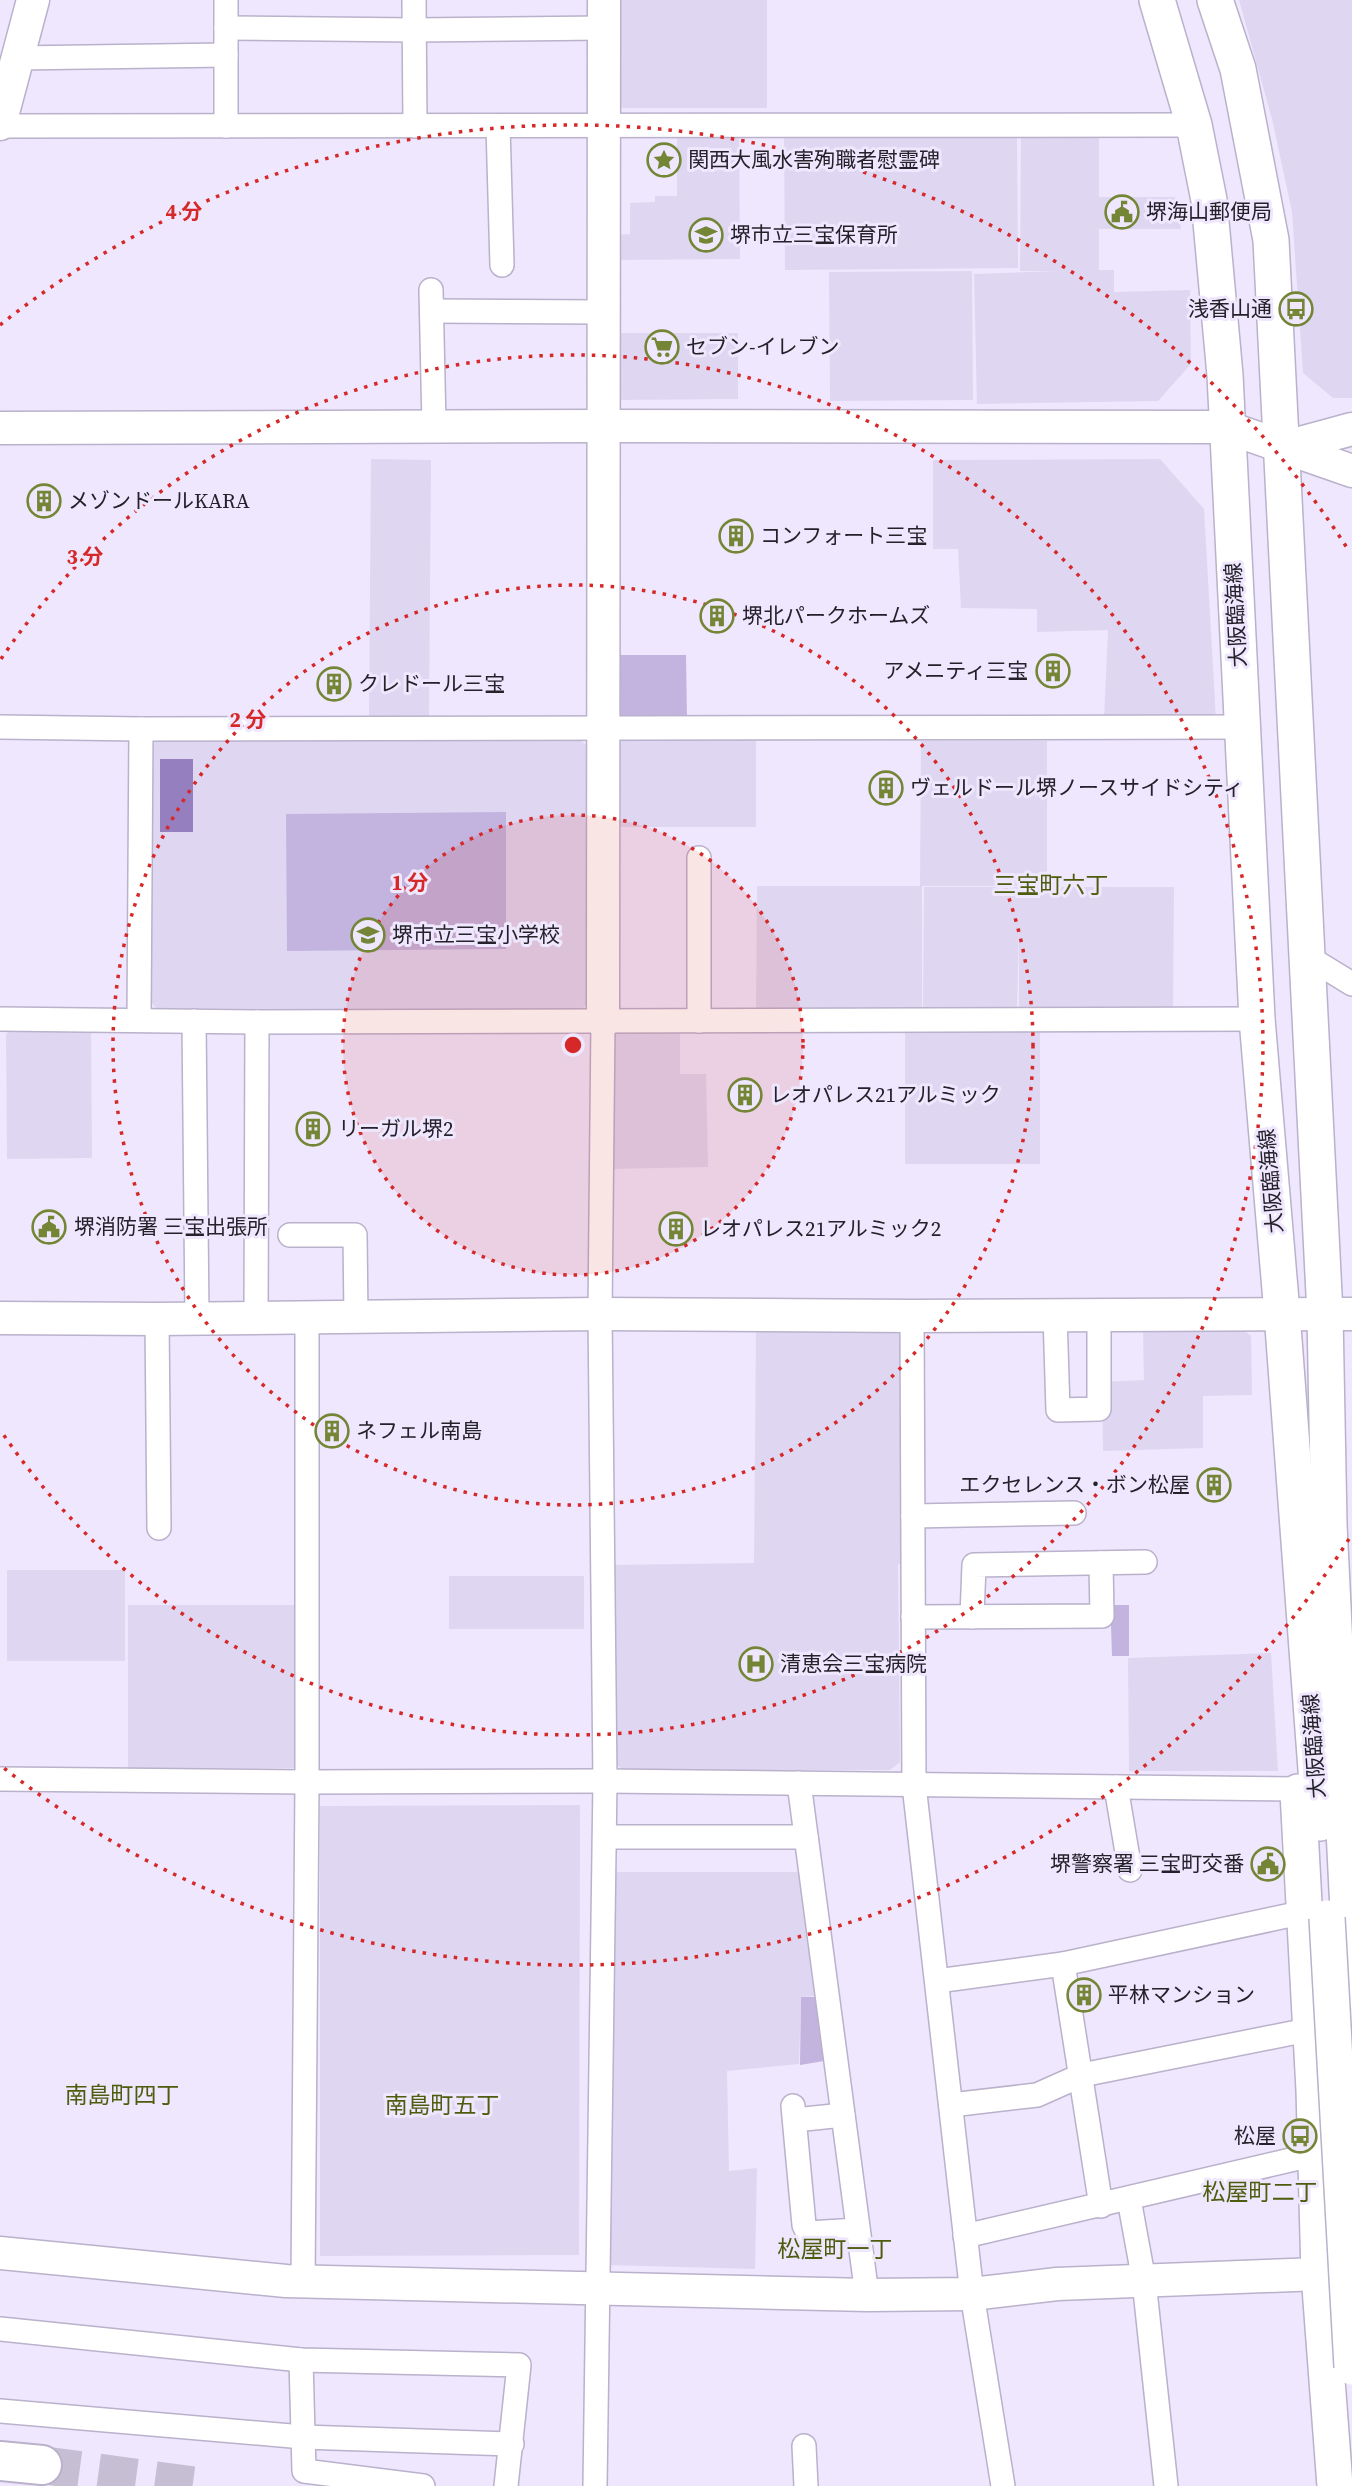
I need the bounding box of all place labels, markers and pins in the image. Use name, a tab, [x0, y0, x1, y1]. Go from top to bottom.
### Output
place icon: 関西大風水害殉職者慰霊碑	[645, 141, 683, 179]
place label: 関西大風水害殉職者慰霊碑	[688, 145, 940, 174]
public building icon: 堺海山郵便局	[1103, 193, 1141, 231]
place label: 堺海山郵便局	[1146, 197, 1272, 226]
school or university icon: 堺市立三宝保育所	[687, 216, 725, 254]
place label: 堺市立三宝保育所	[730, 220, 898, 249]
bus stop icon: 浅香山通	[1277, 290, 1315, 328]
place label: 浅香山通	[1188, 294, 1272, 323]
supermarket icon: セブン-イレブン	[643, 328, 681, 366]
place label: セブン-イレブン	[686, 332, 840, 361]
building icon: メゾンドールKARA	[25, 482, 63, 520]
place label: メゾンドールKARA	[68, 486, 250, 515]
building icon: コンフォート三宝	[717, 517, 755, 555]
place label: コンフォート三宝	[760, 521, 927, 550]
building icon: 堺北パークホームズ	[698, 597, 736, 635]
place label: 堺北パークホームズ	[742, 601, 930, 630]
building icon: アメニティ三宝	[1034, 652, 1072, 690]
place label: アメニティ三宝	[883, 656, 1028, 685]
building icon: クレドール三宝	[315, 665, 353, 703]
place label: クレドール三宝	[358, 669, 505, 698]
building icon: ヴェルドール堺ノースサイドシティ	[867, 769, 905, 807]
place label: ヴェルドール堺ノースサイドシティ	[910, 773, 1244, 802]
school or university icon: 堺市立三宝小学校	[349, 916, 387, 954]
place label: 堺市立三宝小学校	[392, 920, 560, 949]
centre of rings	[561, 1033, 585, 1057]
building icon: レオパレス21アルミック	[726, 1076, 764, 1114]
place label: レオパレス21アルミック	[770, 1080, 1001, 1109]
building icon: リーガル堺2	[294, 1110, 332, 1148]
place label: リーガル堺2	[338, 1114, 454, 1143]
public building icon: 堺消防署 三宝出張所	[30, 1208, 68, 1246]
building icon: レオパレス21アルミック2	[657, 1210, 695, 1248]
place label: 堺消防署 三宝出張所	[74, 1212, 268, 1241]
place label: レオパレス21アルミック2	[700, 1214, 941, 1243]
building icon: ネフェル南島	[313, 1412, 351, 1450]
place label: ネフェル南島	[356, 1416, 482, 1445]
building icon: エクセレンス・ボン松屋	[1195, 1466, 1233, 1504]
place label: エクセレンス・ボン松屋	[959, 1470, 1190, 1499]
hospital icon: 清恵会三宝病院	[737, 1645, 775, 1683]
place label: 清恵会三宝病院	[780, 1649, 927, 1678]
public building icon: 堺警察署 三宝町交番	[1249, 1845, 1287, 1883]
place label: 堺警察署 三宝町交番	[1050, 1849, 1244, 1878]
building icon: 平林マンション	[1065, 1976, 1103, 2014]
place label: 平林マンション	[1108, 1980, 1255, 2009]
bus stop icon: 松屋	[1281, 2117, 1319, 2155]
place label: 松屋	[1234, 2121, 1276, 2150]

